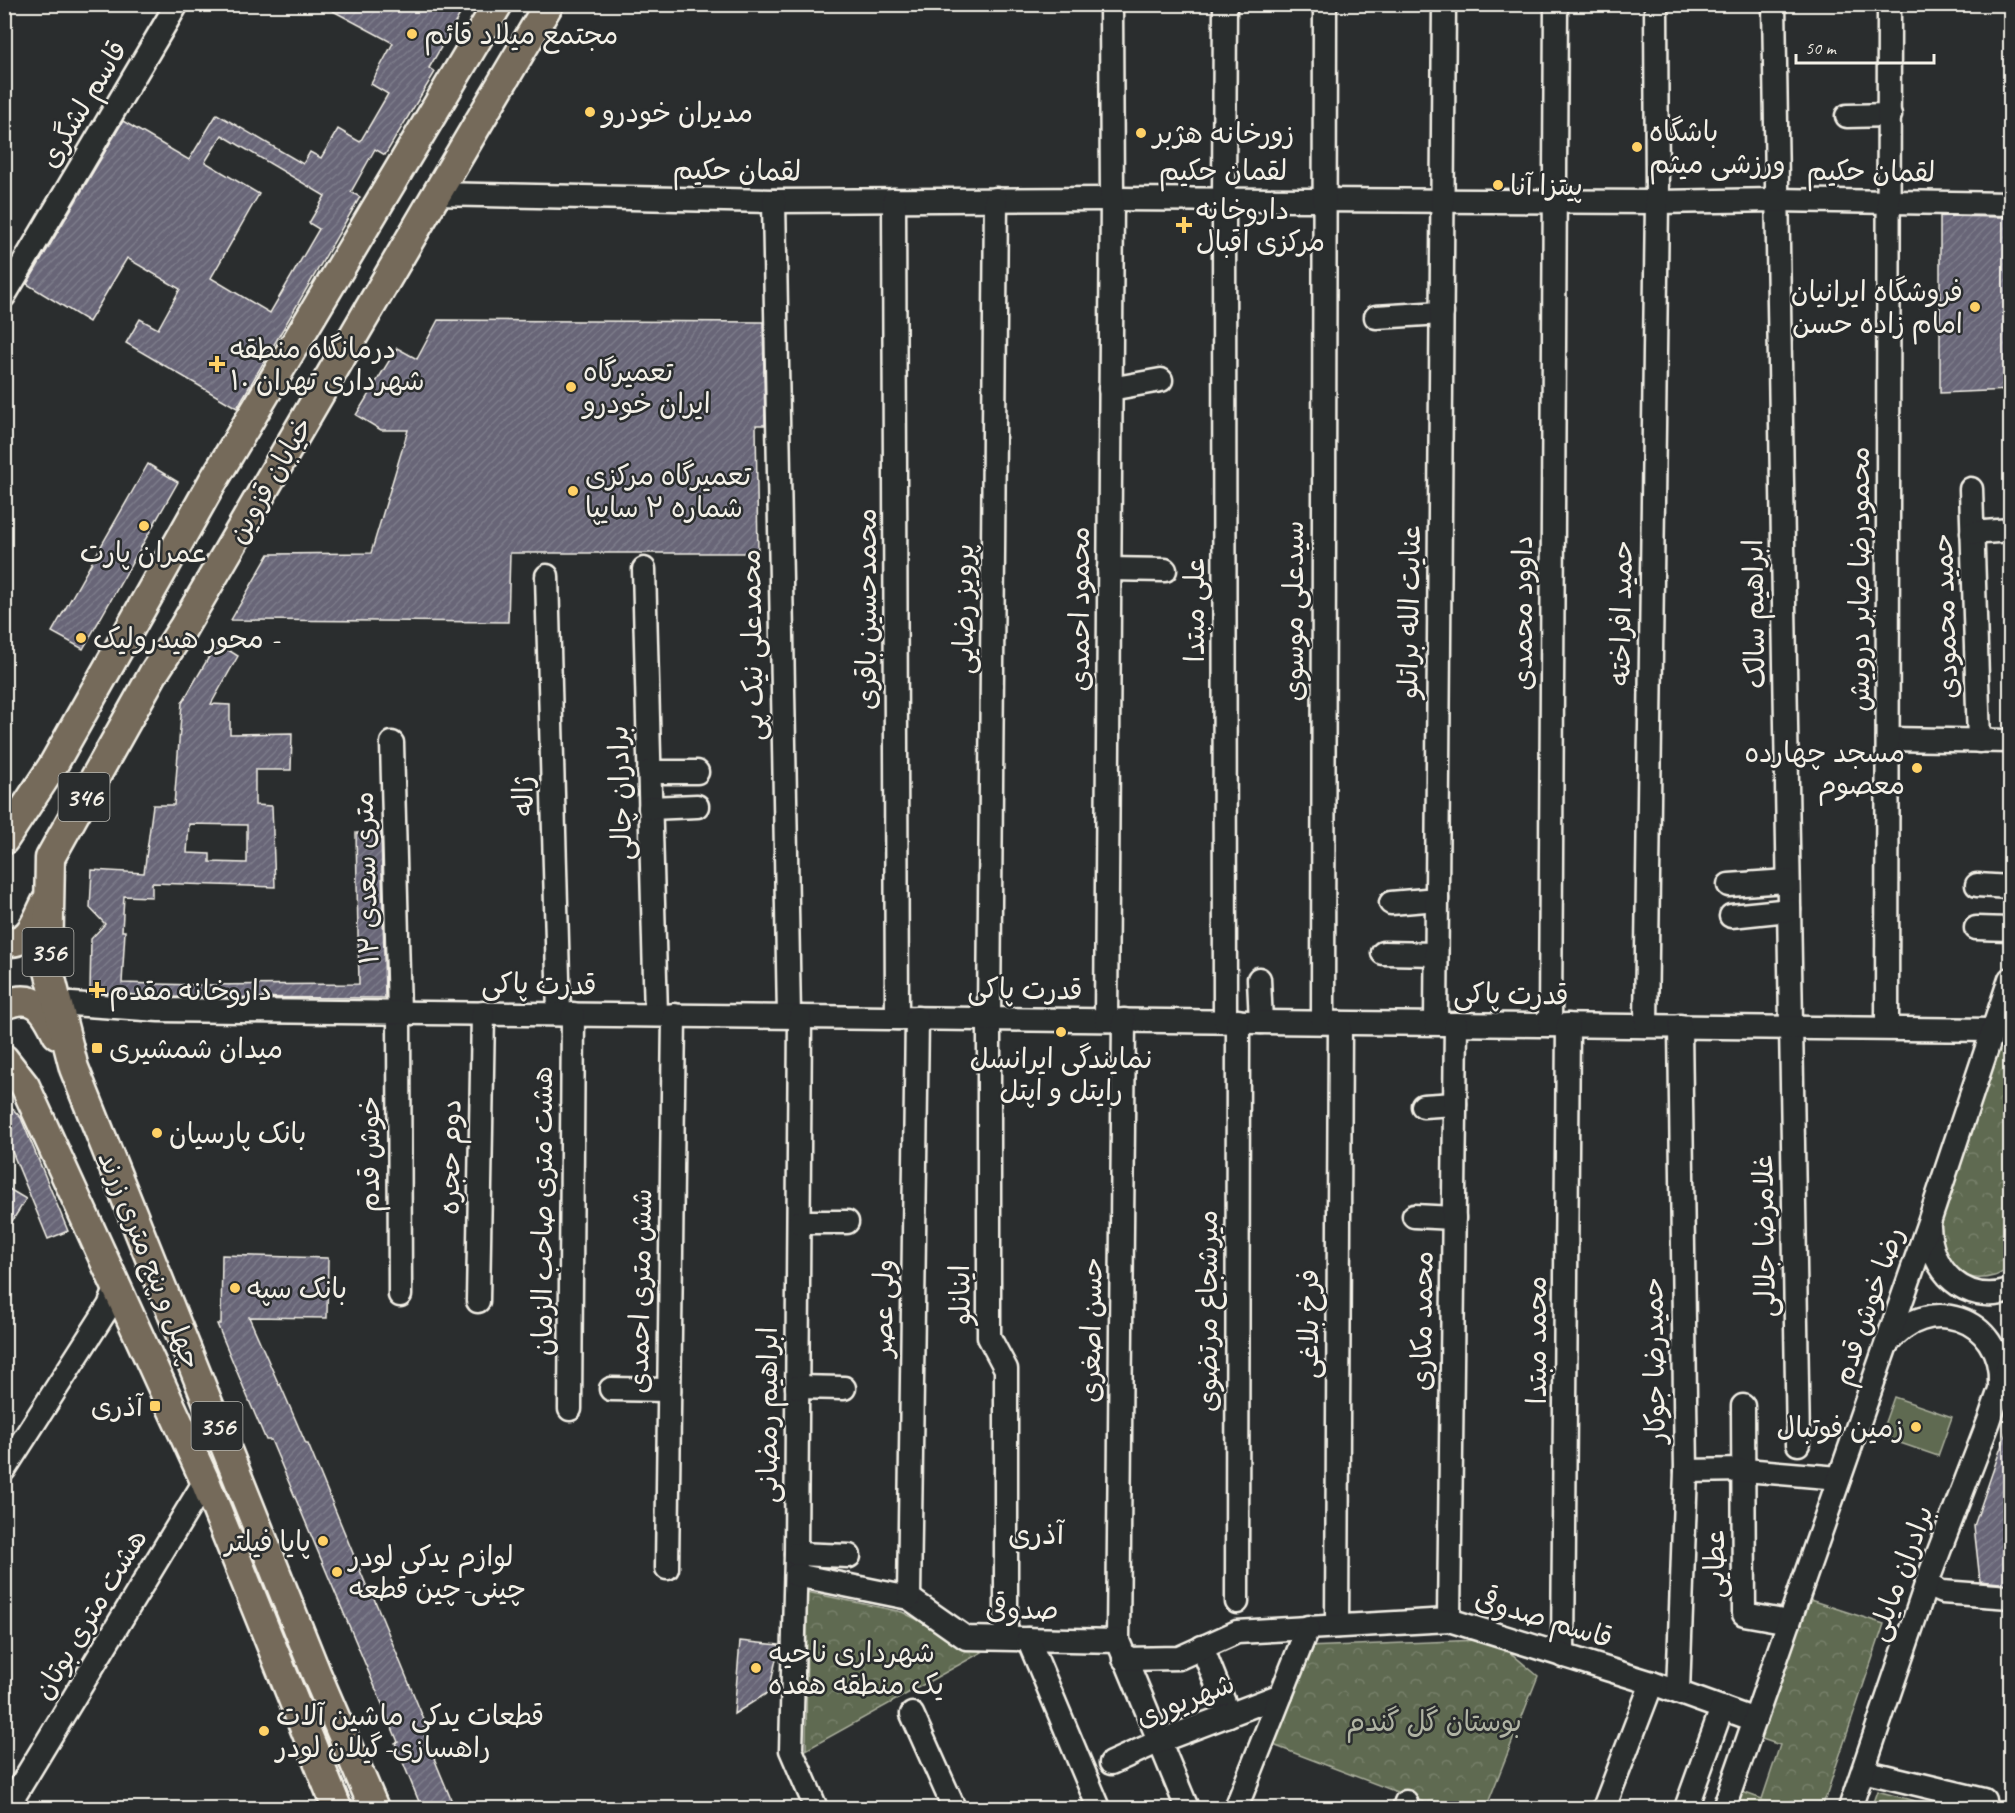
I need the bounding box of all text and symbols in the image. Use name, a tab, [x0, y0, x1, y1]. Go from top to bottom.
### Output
place label: مجتمع میلاد قائم	[424, 17, 618, 56]
marker: مجتمع میلاد قائم	[405, 27, 419, 41]
scale bar	[1796, 27, 1934, 65]
street label: قاسم لشگری	[31, 34, 138, 176]
text: 50 m	[1805, 37, 1838, 59]
place label: مدیران خودرو	[600, 95, 753, 130]
marker: مدیران خودرو	[583, 105, 597, 119]
place label: باشگاه ورزشی میثم	[1649, 114, 1786, 185]
place label: زورخانه هژبر	[1151, 116, 1294, 151]
marker: زورخانه هژبر	[1134, 126, 1148, 140]
marker: باشگاه ورزشی میثم	[1630, 140, 1644, 154]
street label: لقمان حکیم	[672, 151, 802, 193]
street label: لقمان حکیم	[1806, 152, 1936, 194]
street label: لقمان حکیم	[1159, 153, 1287, 192]
place label: پیتزا آنا	[1510, 168, 1583, 204]
marker: پیتزا آنا	[1491, 178, 1505, 192]
place label: داروخانه مرکزی اقبال	[1196, 192, 1325, 259]
marker: داروخانه مرکزی اقبال	[1177, 218, 1191, 232]
place label: فروشگاه ایرانیان امام زاده حسن	[1791, 274, 1963, 345]
marker: فروشگاه ایرانیان امام زاده حسن	[1968, 300, 1982, 314]
place label: درمانگاه منطقه ۱۰ شهرداری تهران	[230, 331, 425, 398]
place label: تعمیرگاه ایران خودرو	[581, 354, 711, 421]
marker: درمانگاه منطقه ۱۰ شهرداری تهران	[208, 355, 226, 373]
marker: تعمیرگاه ایران خودرو	[564, 380, 578, 394]
street label: خیابان قزوین	[220, 410, 320, 550]
street label: محمودرضا صابر درویش	[1842, 446, 1877, 712]
place label: تعمیرگاه مرکزی شماره ۲ سایپا	[585, 458, 752, 526]
marker: تعمیرگاه مرکزی شماره ۲ سایپا	[566, 484, 580, 498]
street label: محمدحسین باقری	[849, 508, 884, 710]
marker: عمران پارت	[137, 519, 151, 533]
street label: سیدعلی موسوی	[1276, 521, 1311, 701]
street label: عنایت الله براتلو	[1390, 525, 1429, 700]
street label: محمود احمدی	[1062, 526, 1097, 692]
street label: حمید محمودی	[1925, 533, 1965, 699]
place label: عمران پارت	[80, 535, 208, 571]
street label: داوود محمدی	[1505, 535, 1540, 691]
street label: ابراهیم سالک	[1735, 539, 1777, 689]
street label: حمید افراخته	[1602, 540, 1640, 686]
street label: پرویز رضایی	[946, 544, 982, 674]
street label: محمدعلی نیک پی	[733, 549, 772, 741]
street label: علی مبتدا	[1177, 558, 1212, 662]
place label: محور هیدرولیک -	[93, 621, 281, 656]
marker: محور هیدرولیک -	[74, 631, 88, 645]
street label: برادران چالی	[600, 725, 640, 861]
place label: مسجد چهارده معصوم	[1744, 735, 1905, 806]
marker: مسجد چهارده معصوم	[1910, 761, 1924, 775]
road number: 346	[58, 773, 110, 821]
street label: ژاله	[505, 775, 541, 817]
street label: ۱۲ متری سعدی	[345, 791, 387, 965]
road number: 356	[22, 928, 74, 976]
street label: قدرت پاکی	[481, 965, 597, 1004]
street label: قدرت پاکی	[967, 970, 1083, 1009]
place label: داروخانه مقدم	[109, 973, 272, 1012]
street label: قدرت پاکی	[1453, 975, 1569, 1014]
marker: داروخانه مقدم	[90, 983, 104, 997]
marker: نمایندگی ایرانسل رایتل و اپتل	[1054, 1025, 1068, 1039]
place label: میدان شمشیری	[109, 1031, 283, 1066]
marker: میدان شمشیری	[90, 1041, 104, 1055]
place label: نمایندگی ایرانسل رایتل و اپتل	[970, 1041, 1152, 1109]
street label: هشت متری صاحب الزمان	[525, 1066, 560, 1356]
street label: خوش قدم	[352, 1096, 391, 1212]
street label: دوم حجره	[431, 1099, 473, 1215]
place label: بانک پارسیان	[169, 1116, 306, 1152]
marker: بانک پارسیان	[150, 1126, 164, 1140]
street label: چهل و پنج متری زرند	[89, 1146, 210, 1375]
street label: غلامرضا جلالی	[1745, 1154, 1783, 1318]
street label: شش متری احمدی	[621, 1188, 659, 1394]
street label: میرشجاع مرتضوی	[1190, 1210, 1227, 1412]
street label: رضا خوش قدم	[1825, 1222, 1915, 1391]
street label: محمد مکاری	[1403, 1251, 1441, 1391]
street label: حسن اصغری	[1072, 1257, 1110, 1403]
street label: ولی عصر	[865, 1259, 901, 1359]
street label: اینانلو	[942, 1264, 979, 1327]
street label: فرخ بلاغی	[1291, 1269, 1327, 1379]
place label: بانک سپه	[247, 1271, 347, 1307]
street label: محمد مبتدا	[1519, 1276, 1554, 1404]
street label: حمیدرضا جوکار	[1635, 1277, 1673, 1445]
marker: بانک سپه	[228, 1281, 242, 1295]
street label: ابراهیم رمضانی	[750, 1327, 789, 1503]
place label: آذری	[91, 1389, 144, 1424]
marker: آذری	[148, 1399, 162, 1413]
road number: 356	[192, 1402, 242, 1450]
place label: زمین فوتبال	[1777, 1410, 1904, 1445]
marker: زمین فوتبال	[1909, 1420, 1923, 1434]
street label: برادران مایلی	[1859, 1500, 1941, 1646]
district label: آذری	[1008, 1515, 1066, 1553]
street label: هشت متری بوتان	[25, 1522, 155, 1706]
place label: پایا فیلتر	[223, 1524, 311, 1560]
street label: عطایی	[1697, 1530, 1732, 1598]
marker: پایا فیلتر	[316, 1534, 330, 1548]
place label: لوازم یدکی لودر چینی-چین قطعه	[347, 1539, 526, 1606]
marker: لوازم یدکی لودر چینی-چین قطعه	[330, 1565, 344, 1579]
street label: قاسم صدوقی	[1470, 1580, 1617, 1659]
street label: صدوقی	[985, 1591, 1059, 1627]
place label: شهرداری ناحیه یک منطقه هفده	[768, 1635, 944, 1702]
marker: شهرداری ناحیه یک منطقه هفده	[749, 1661, 763, 1675]
street label: شهریوری	[1131, 1665, 1239, 1735]
place label: قطعات یدکی ماشین آلات راهسازی-گیلان لودر	[274, 1698, 544, 1765]
park label: بوستان گل گندم	[1346, 1704, 1522, 1743]
marker: قطعات یدکی ماشین آلات راهسازی-گیلان لودر	[257, 1724, 271, 1738]

